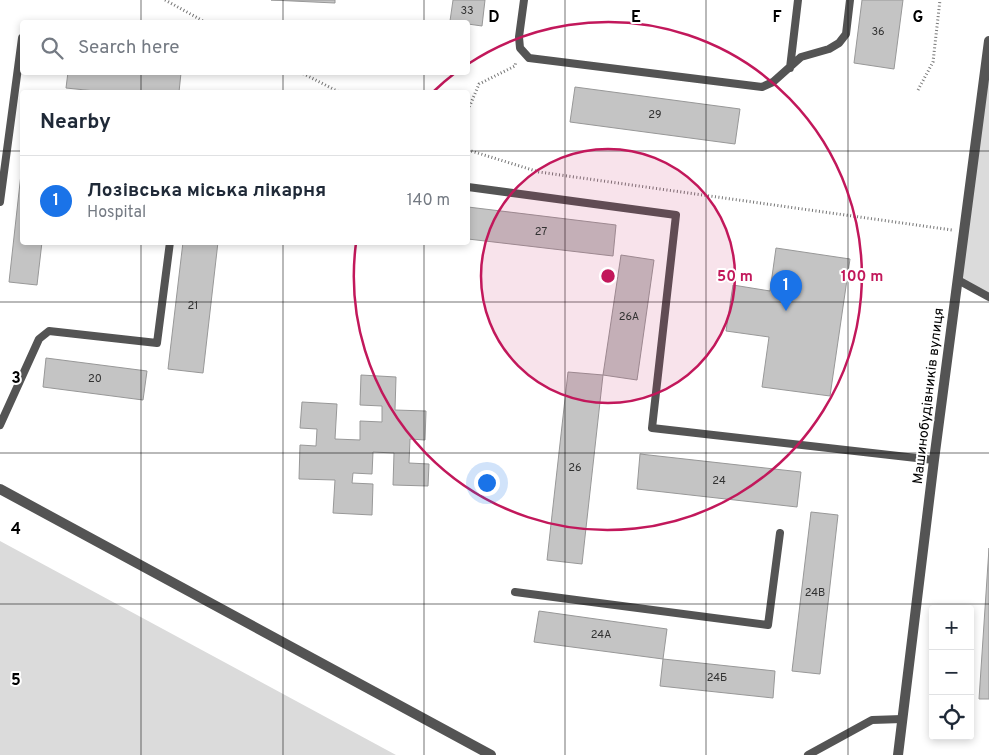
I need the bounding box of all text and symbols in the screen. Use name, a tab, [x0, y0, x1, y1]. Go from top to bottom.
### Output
house number: 33	[460, 4, 474, 18]
text: D	[488, 8, 500, 28]
text: E	[631, 8, 641, 28]
text: F	[772, 8, 782, 28]
text: G	[913, 8, 923, 28]
search box	[20, 20, 470, 75]
house number: 36	[871, 25, 885, 39]
icon: search	[38, 34, 66, 62]
text: Search here	[78, 36, 180, 60]
house number: 29	[648, 108, 662, 122]
text: Nearby	[40, 109, 111, 136]
text: Лозівська міська лікарня	[87, 179, 326, 203]
text: 1	[53, 191, 59, 211]
text: 140 m	[407, 191, 450, 211]
text: Hospital	[87, 203, 146, 223]
house number: 27	[535, 225, 547, 239]
centre of rings	[599, 267, 617, 285]
text: 50 m	[717, 268, 753, 287]
text: 100 m	[841, 268, 883, 287]
pin: 1	[770, 270, 802, 311]
house number: 21	[188, 299, 198, 313]
street label: Машинобудівників вулиця	[910, 307, 948, 485]
house number: 26А	[619, 310, 639, 324]
text: 3	[11, 369, 21, 389]
house number: 20	[88, 372, 102, 386]
house number: 26	[568, 461, 582, 475]
your location	[474, 470, 500, 496]
house number: 24	[712, 474, 726, 488]
text: 4	[11, 520, 21, 540]
house number: 24В	[805, 586, 825, 600]
map controls	[929, 605, 974, 740]
button: +	[929, 605, 974, 650]
house number: 24А	[591, 628, 611, 642]
button: −	[929, 650, 974, 695]
text: 5	[11, 671, 21, 691]
house number: 24Б	[707, 671, 727, 685]
button: locate	[929, 695, 974, 740]

